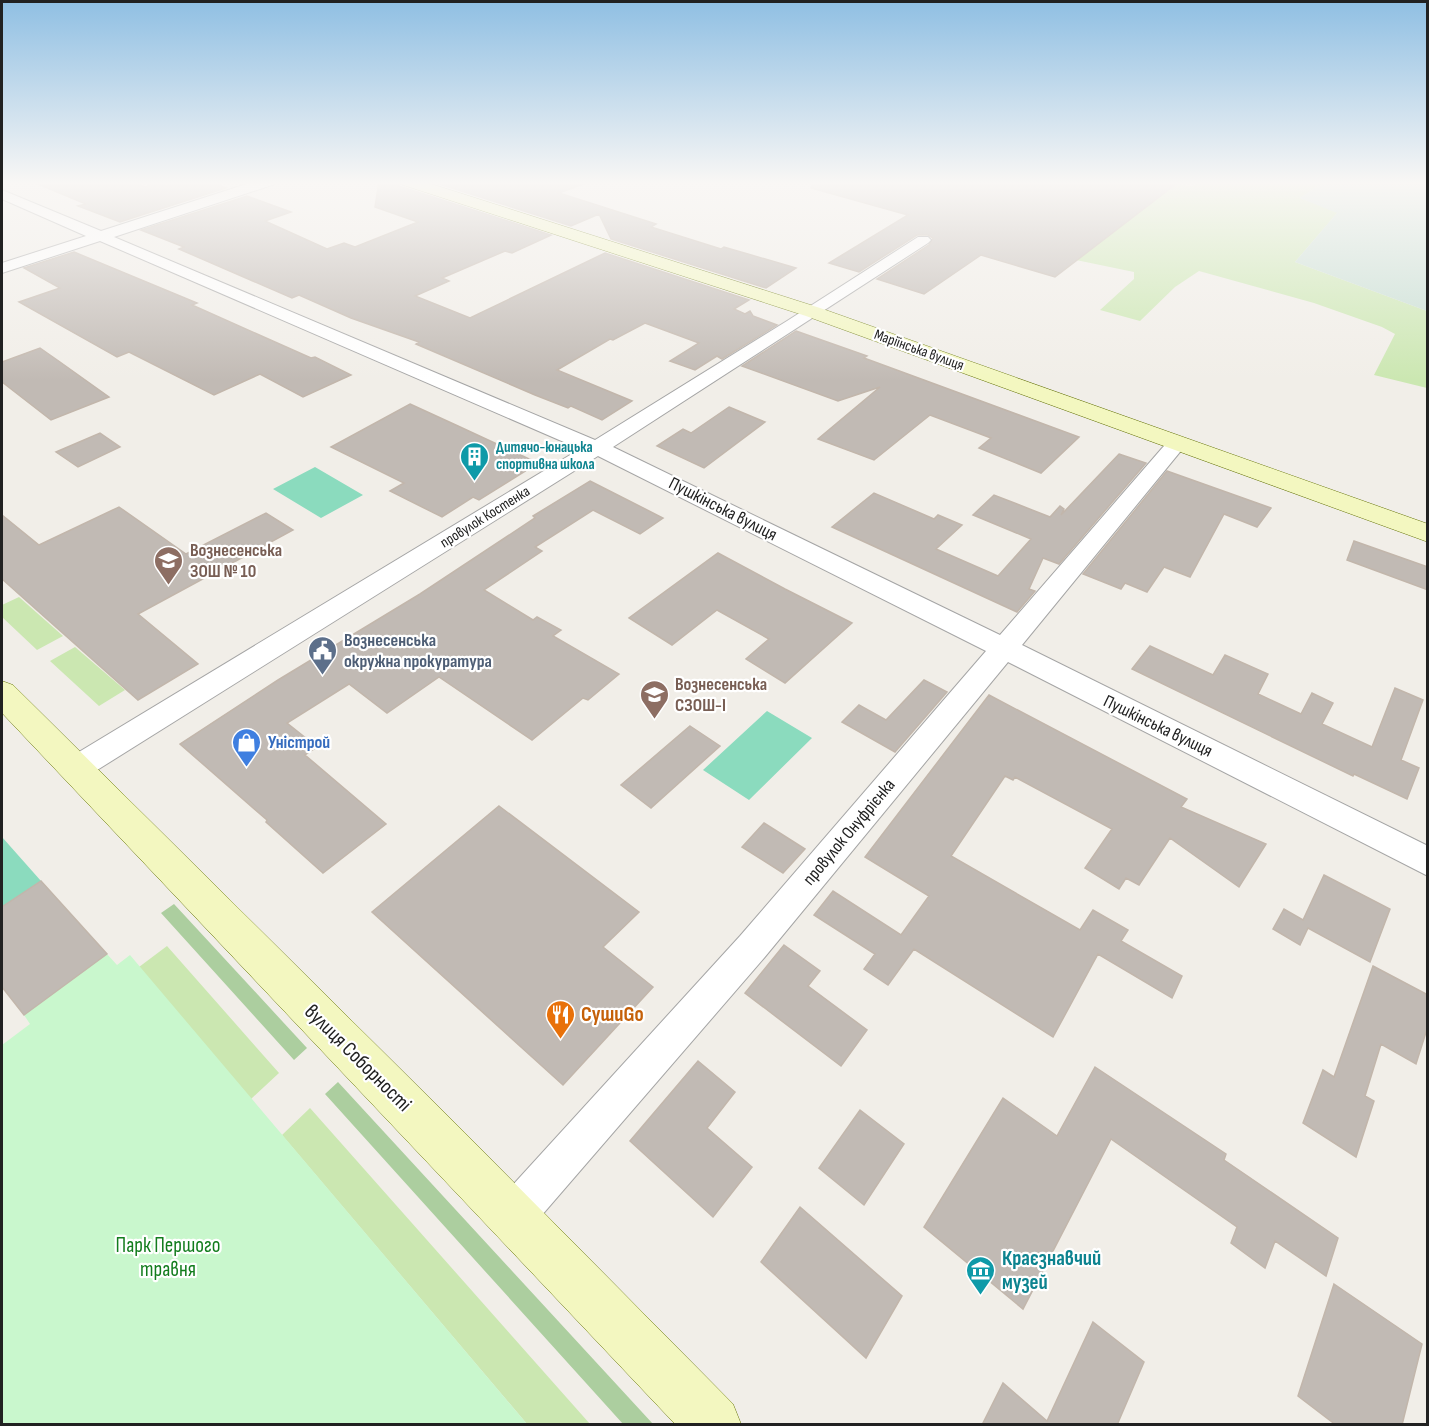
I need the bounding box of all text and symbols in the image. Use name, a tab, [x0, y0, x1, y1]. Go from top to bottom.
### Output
street label: Маріїнська вулиця	[872, 325, 967, 375]
place label: Дитячо-юнацька спортивна школа	[496, 438, 595, 474]
building icon: Дитячо-юнацька спортивна школа	[459, 440, 491, 482]
street label: Пушкінська вулиця	[665, 473, 781, 545]
street label: провулок Костенка	[437, 482, 534, 552]
place label: Вознесенська ЗОШ № 10	[190, 540, 282, 582]
school or university icon: Вознесенська ЗОШ № 10	[153, 544, 185, 586]
place label: Вознесенська окружна прокуратура	[344, 630, 492, 672]
public building icon: Вознесенська окружна прокуратура	[307, 634, 339, 676]
place label: Вознесенська СЗОШ-І	[675, 674, 767, 716]
school or university icon: Вознесенська СЗОШ-І	[638, 678, 670, 720]
street label: Пушкінська вулиця	[1100, 691, 1216, 761]
shop icon: Уністрой	[231, 726, 263, 768]
place label: Уністрой	[268, 732, 330, 753]
street label: провулок Онуфрієнка	[798, 775, 900, 889]
restaurant icon: СушиGo	[544, 998, 576, 1040]
street label: вулиця Соборності	[299, 999, 417, 1117]
place label: СушиGo	[581, 1002, 644, 1027]
park label: Парк Першого травня	[116, 1233, 220, 1282]
place label: Краєзнавчий музей	[1002, 1246, 1101, 1295]
museum icon: Краєзнавчий музей	[965, 1254, 997, 1296]

